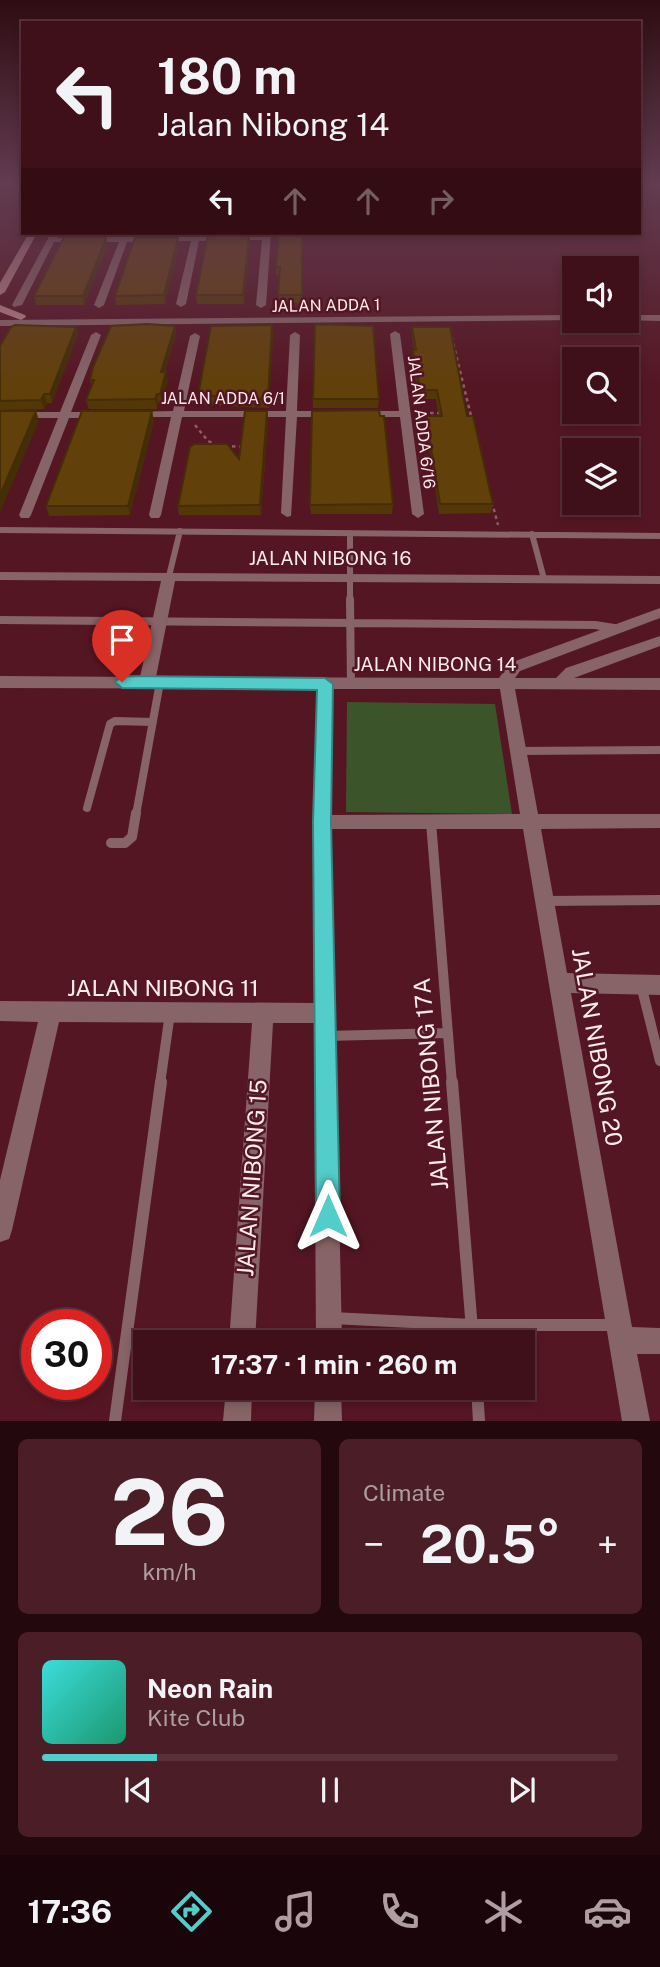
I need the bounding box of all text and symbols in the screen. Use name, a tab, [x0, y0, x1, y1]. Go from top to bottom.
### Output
text: 180 m	[157, 47, 297, 105]
icon: left	[42, 49, 133, 140]
text: Jalan Nibong 14	[157, 106, 389, 143]
icon: left	[203, 182, 241, 220]
icon: ahead	[276, 182, 314, 220]
icon: ahead	[349, 182, 387, 220]
icon: right	[422, 182, 460, 220]
map controls	[562, 256, 639, 515]
button: sound	[562, 256, 639, 333]
street label: JALAN ADDA 1	[272, 295, 381, 316]
button: search	[562, 347, 639, 424]
street label: JALAN ADDA 6/16	[404, 354, 439, 490]
street label: JALAN ADDA 6/1	[161, 389, 285, 408]
button: layers	[562, 438, 639, 515]
street label: JALAN NIBONG 16	[249, 547, 411, 569]
pin	[92, 610, 152, 682]
icon: arrive	[103, 621, 141, 659]
street label: JALAN NIBONG 14	[354, 653, 516, 675]
street label: JALAN NIBONG 20	[567, 946, 628, 1148]
street label: JALAN NIBONG 11	[67, 974, 259, 1001]
street label: JALAN NIBONG 17A	[408, 977, 453, 1191]
street label: JALAN NIBONG 15	[231, 1079, 272, 1277]
position arrow	[291, 1179, 365, 1253]
speed limit sign: 30	[21, 1309, 112, 1400]
text: 17:37 · 1 min · 260 m	[211, 1349, 457, 1380]
text: 26	[111, 1459, 228, 1565]
text: Climate	[363, 1479, 445, 1506]
text: 20.5°	[420, 1514, 561, 1575]
text: −	[363, 1522, 384, 1567]
text: +	[597, 1522, 618, 1567]
text: km/h	[142, 1558, 197, 1585]
text: Neon Rain	[147, 1673, 273, 1704]
text: Kite Club	[147, 1704, 245, 1731]
icon: previous	[119, 1771, 157, 1809]
icon: pause	[311, 1771, 349, 1809]
icon: next	[503, 1771, 541, 1809]
icon: directions	[167, 1887, 216, 1936]
icon: music	[271, 1887, 320, 1936]
icon: phone	[375, 1887, 424, 1936]
icon: climate	[479, 1887, 528, 1936]
icon: car	[583, 1887, 632, 1936]
text: 17:36	[28, 1893, 112, 1930]

